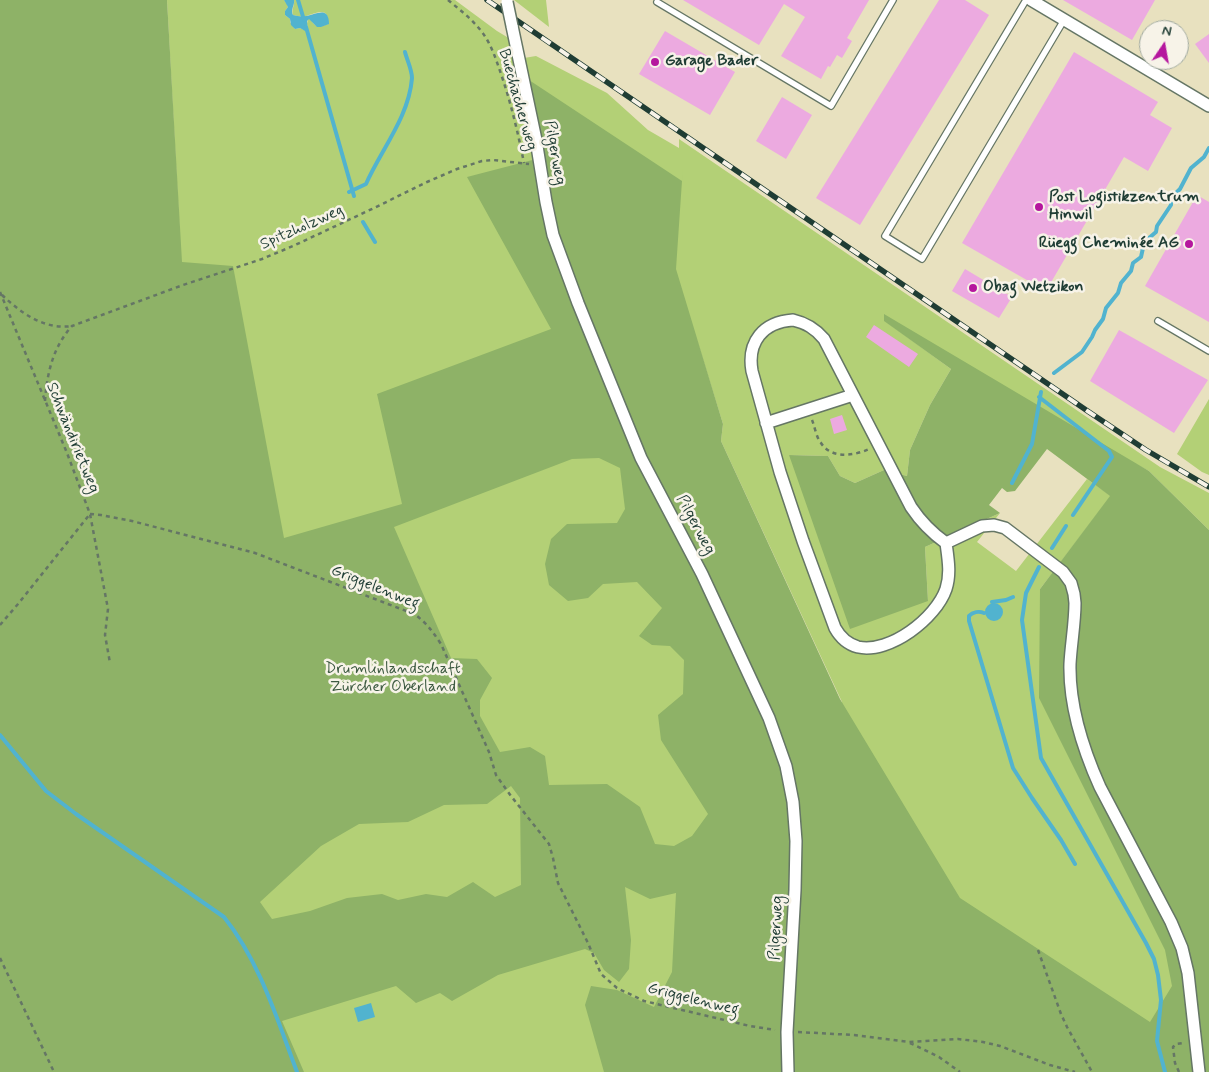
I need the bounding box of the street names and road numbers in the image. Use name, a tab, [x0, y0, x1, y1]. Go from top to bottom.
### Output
street label: Buechacherweg	[493, 47, 541, 153]
street label: Pilgerweg	[539, 119, 569, 187]
street label: Spitzholzweg	[257, 201, 347, 255]
street label: Schwändirietweg	[41, 380, 103, 496]
street label: Pilgerweg	[671, 492, 719, 558]
street label: Griggelenweg	[328, 562, 422, 614]
street label: Pilgerweg	[766, 895, 788, 961]
street label: Griggelenweg	[645, 979, 741, 1021]

